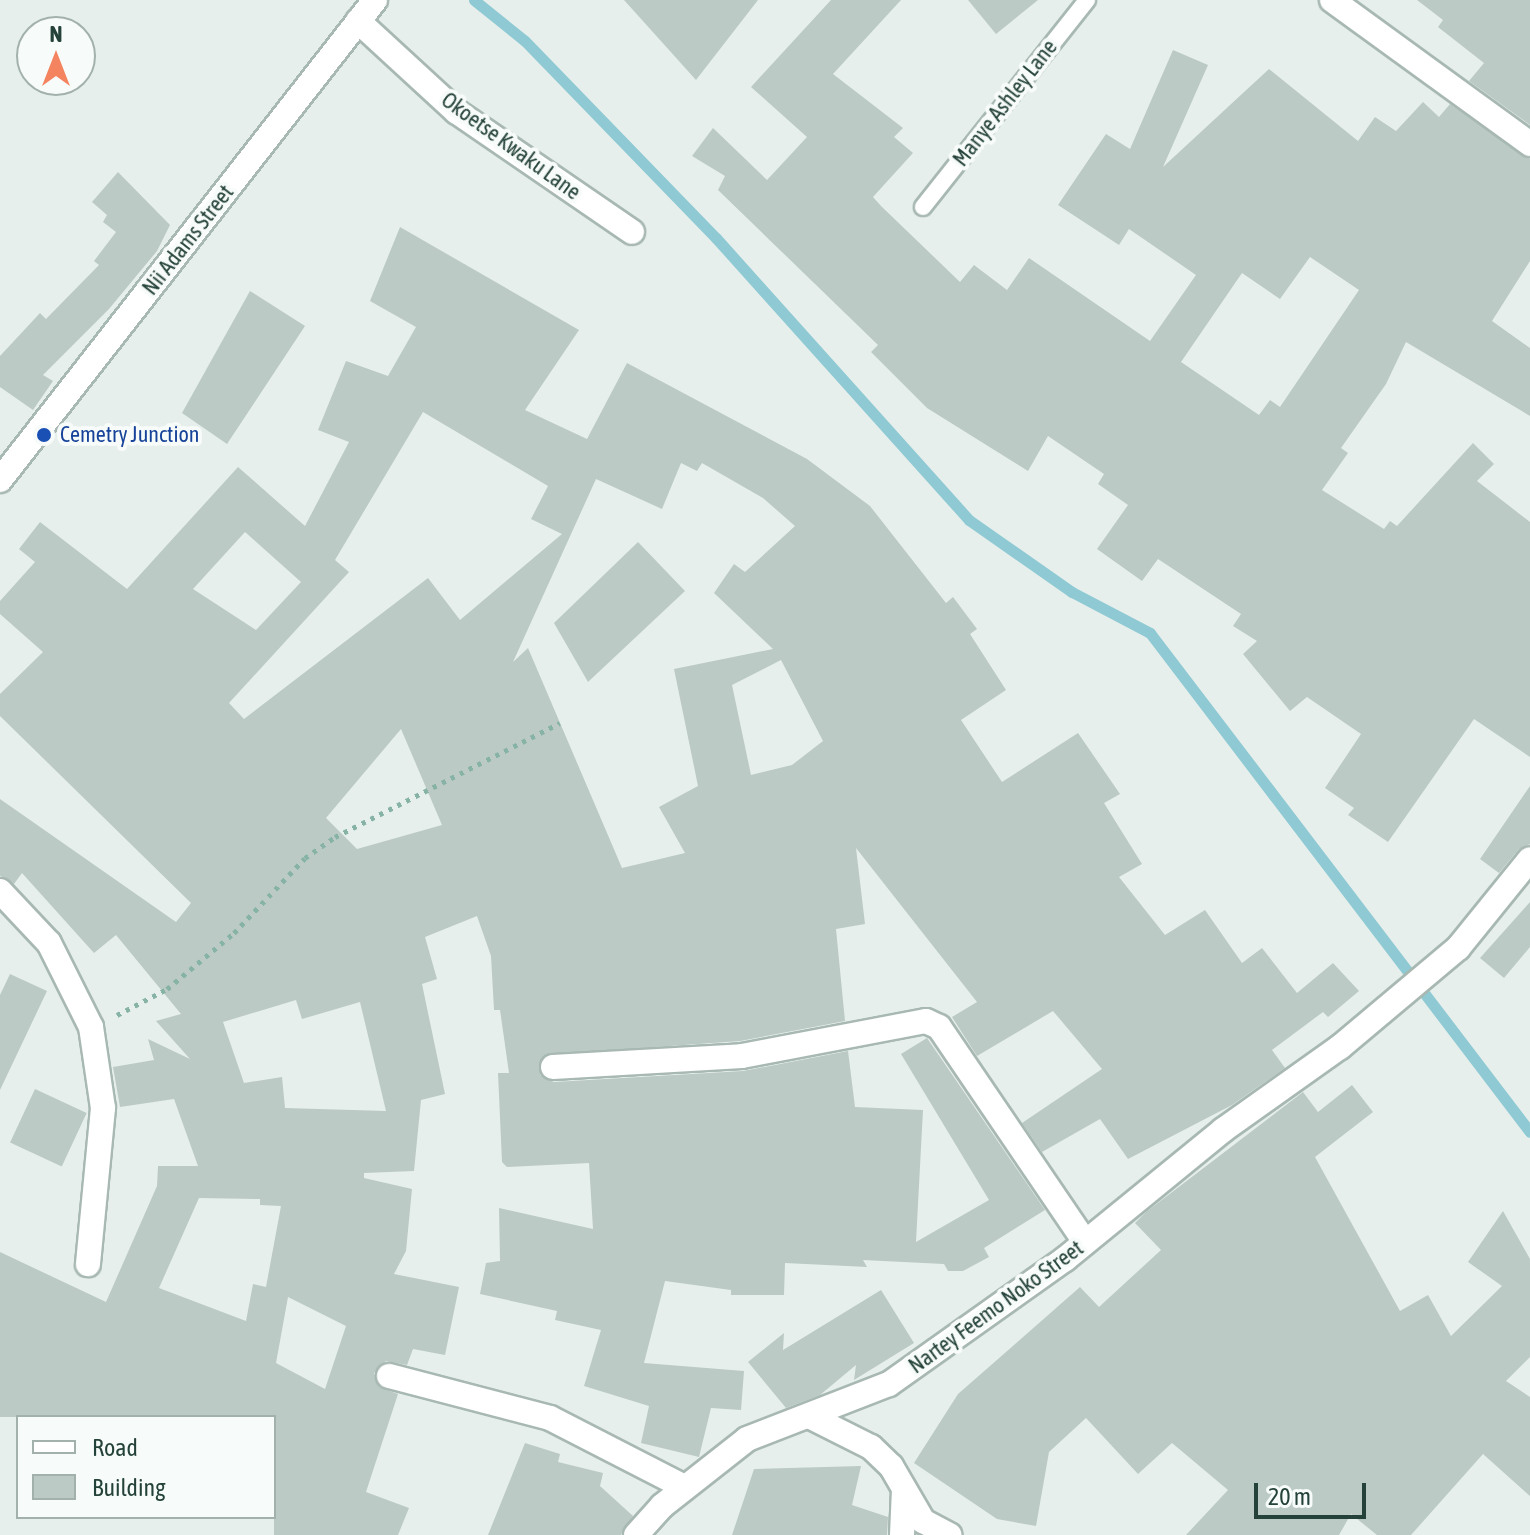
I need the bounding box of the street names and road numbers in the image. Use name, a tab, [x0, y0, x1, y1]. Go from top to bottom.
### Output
street label: Manye Ashley Lane	[947, 34, 1063, 172]
street label: Okoetse Kwaku Lane	[436, 87, 586, 205]
street label: Nii Adams Street	[137, 180, 239, 300]
street label: Nartey Feemo Noko Street	[904, 1235, 1088, 1379]

